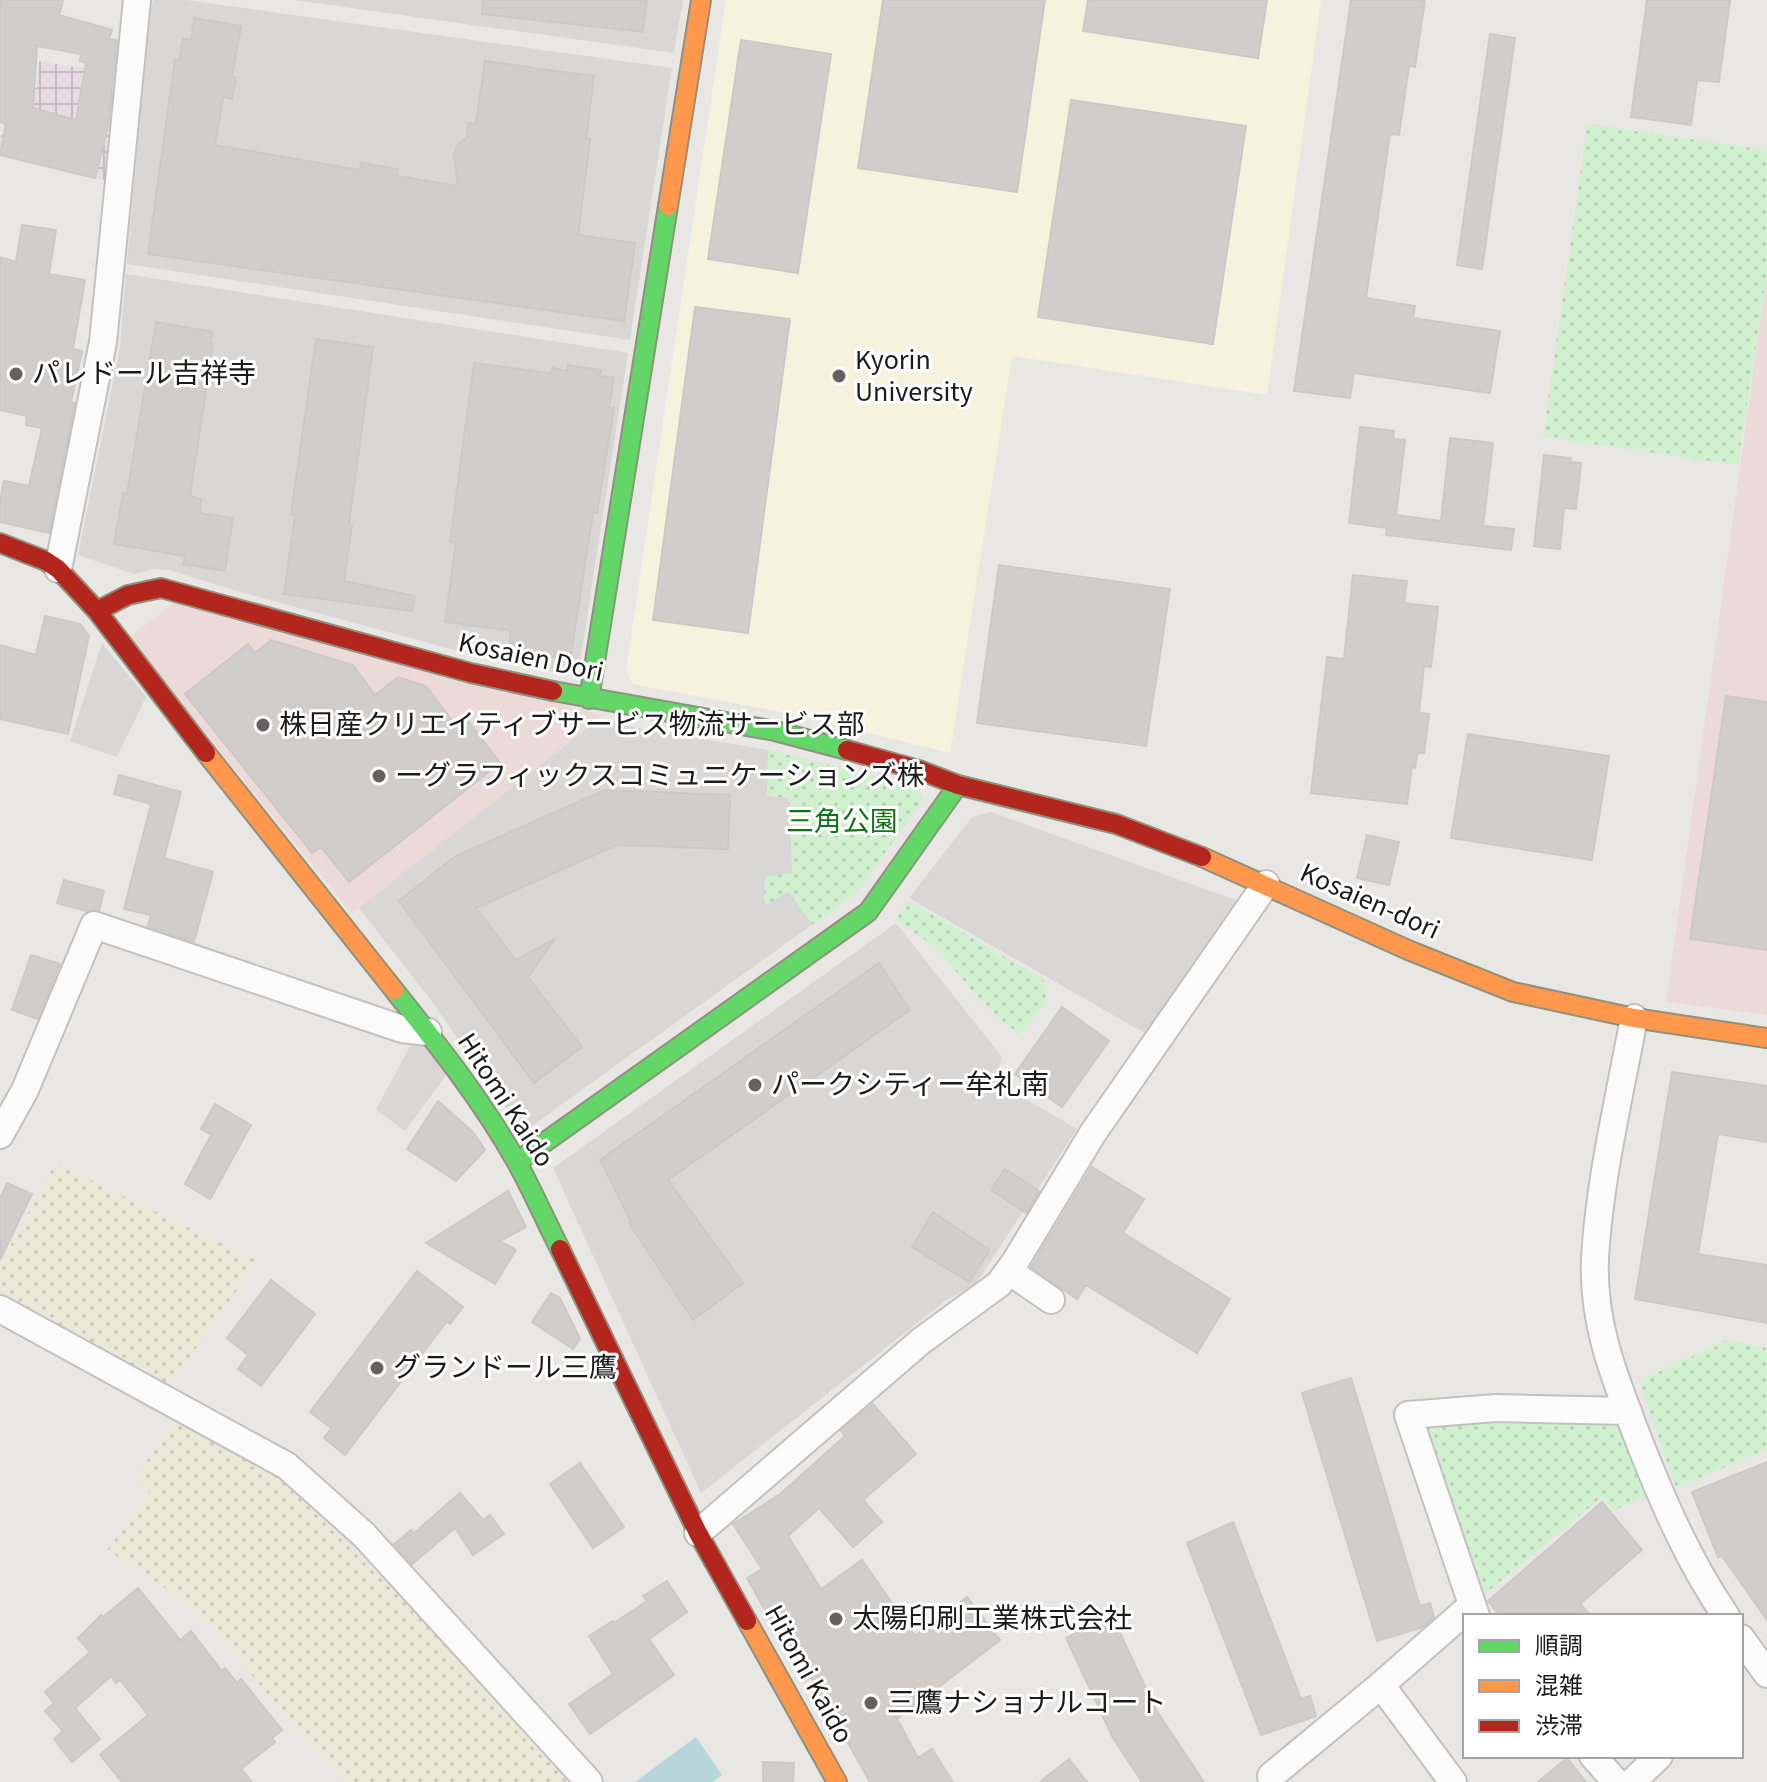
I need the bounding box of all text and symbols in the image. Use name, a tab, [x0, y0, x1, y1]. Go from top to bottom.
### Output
place label: Kyorin University	[855, 340, 973, 412]
place label: パレドール吉祥寺	[32, 354, 256, 394]
marker: パレドール吉祥寺	[7, 365, 25, 383]
marker: Kyorin University	[830, 367, 848, 385]
street label: Kosaien Dori	[455, 622, 607, 692]
place label: 株日産クリエイティブサービス物流サービス部	[279, 705, 865, 745]
marker: 株日産クリエイティブサービス物流サービス部	[254, 716, 272, 734]
place label: ーグラフィックスコミュニケーションズ株	[395, 756, 924, 796]
marker: ーグラフィックスコミュニケーションズ株	[370, 767, 388, 785]
park label: 三角公園	[786, 802, 898, 842]
street label: Kosaien-dori	[1294, 852, 1446, 950]
street label: Hitomi Kaido	[448, 1025, 564, 1175]
place label: パークシティー牟礼南	[771, 1065, 1049, 1105]
marker: パークシティー牟礼南	[746, 1076, 764, 1094]
place label: グランドール三鷹	[393, 1348, 617, 1388]
marker: グランドール三鷹	[368, 1359, 386, 1377]
street label: Hitomi Kaido	[754, 1597, 864, 1751]
place label: 太陽印刷工業株式会社	[852, 1599, 1132, 1639]
marker: 太陽印刷工業株式会社	[827, 1610, 845, 1628]
legend	[1463, 1614, 1743, 1758]
text: 順調	[1535, 1629, 1583, 1664]
text: 混雑	[1535, 1669, 1583, 1704]
place label: 三鷹ナショナルコート	[887, 1683, 1166, 1723]
marker: 三鷹ナショナルコート	[862, 1694, 880, 1712]
text: 渋滞	[1535, 1709, 1583, 1744]

